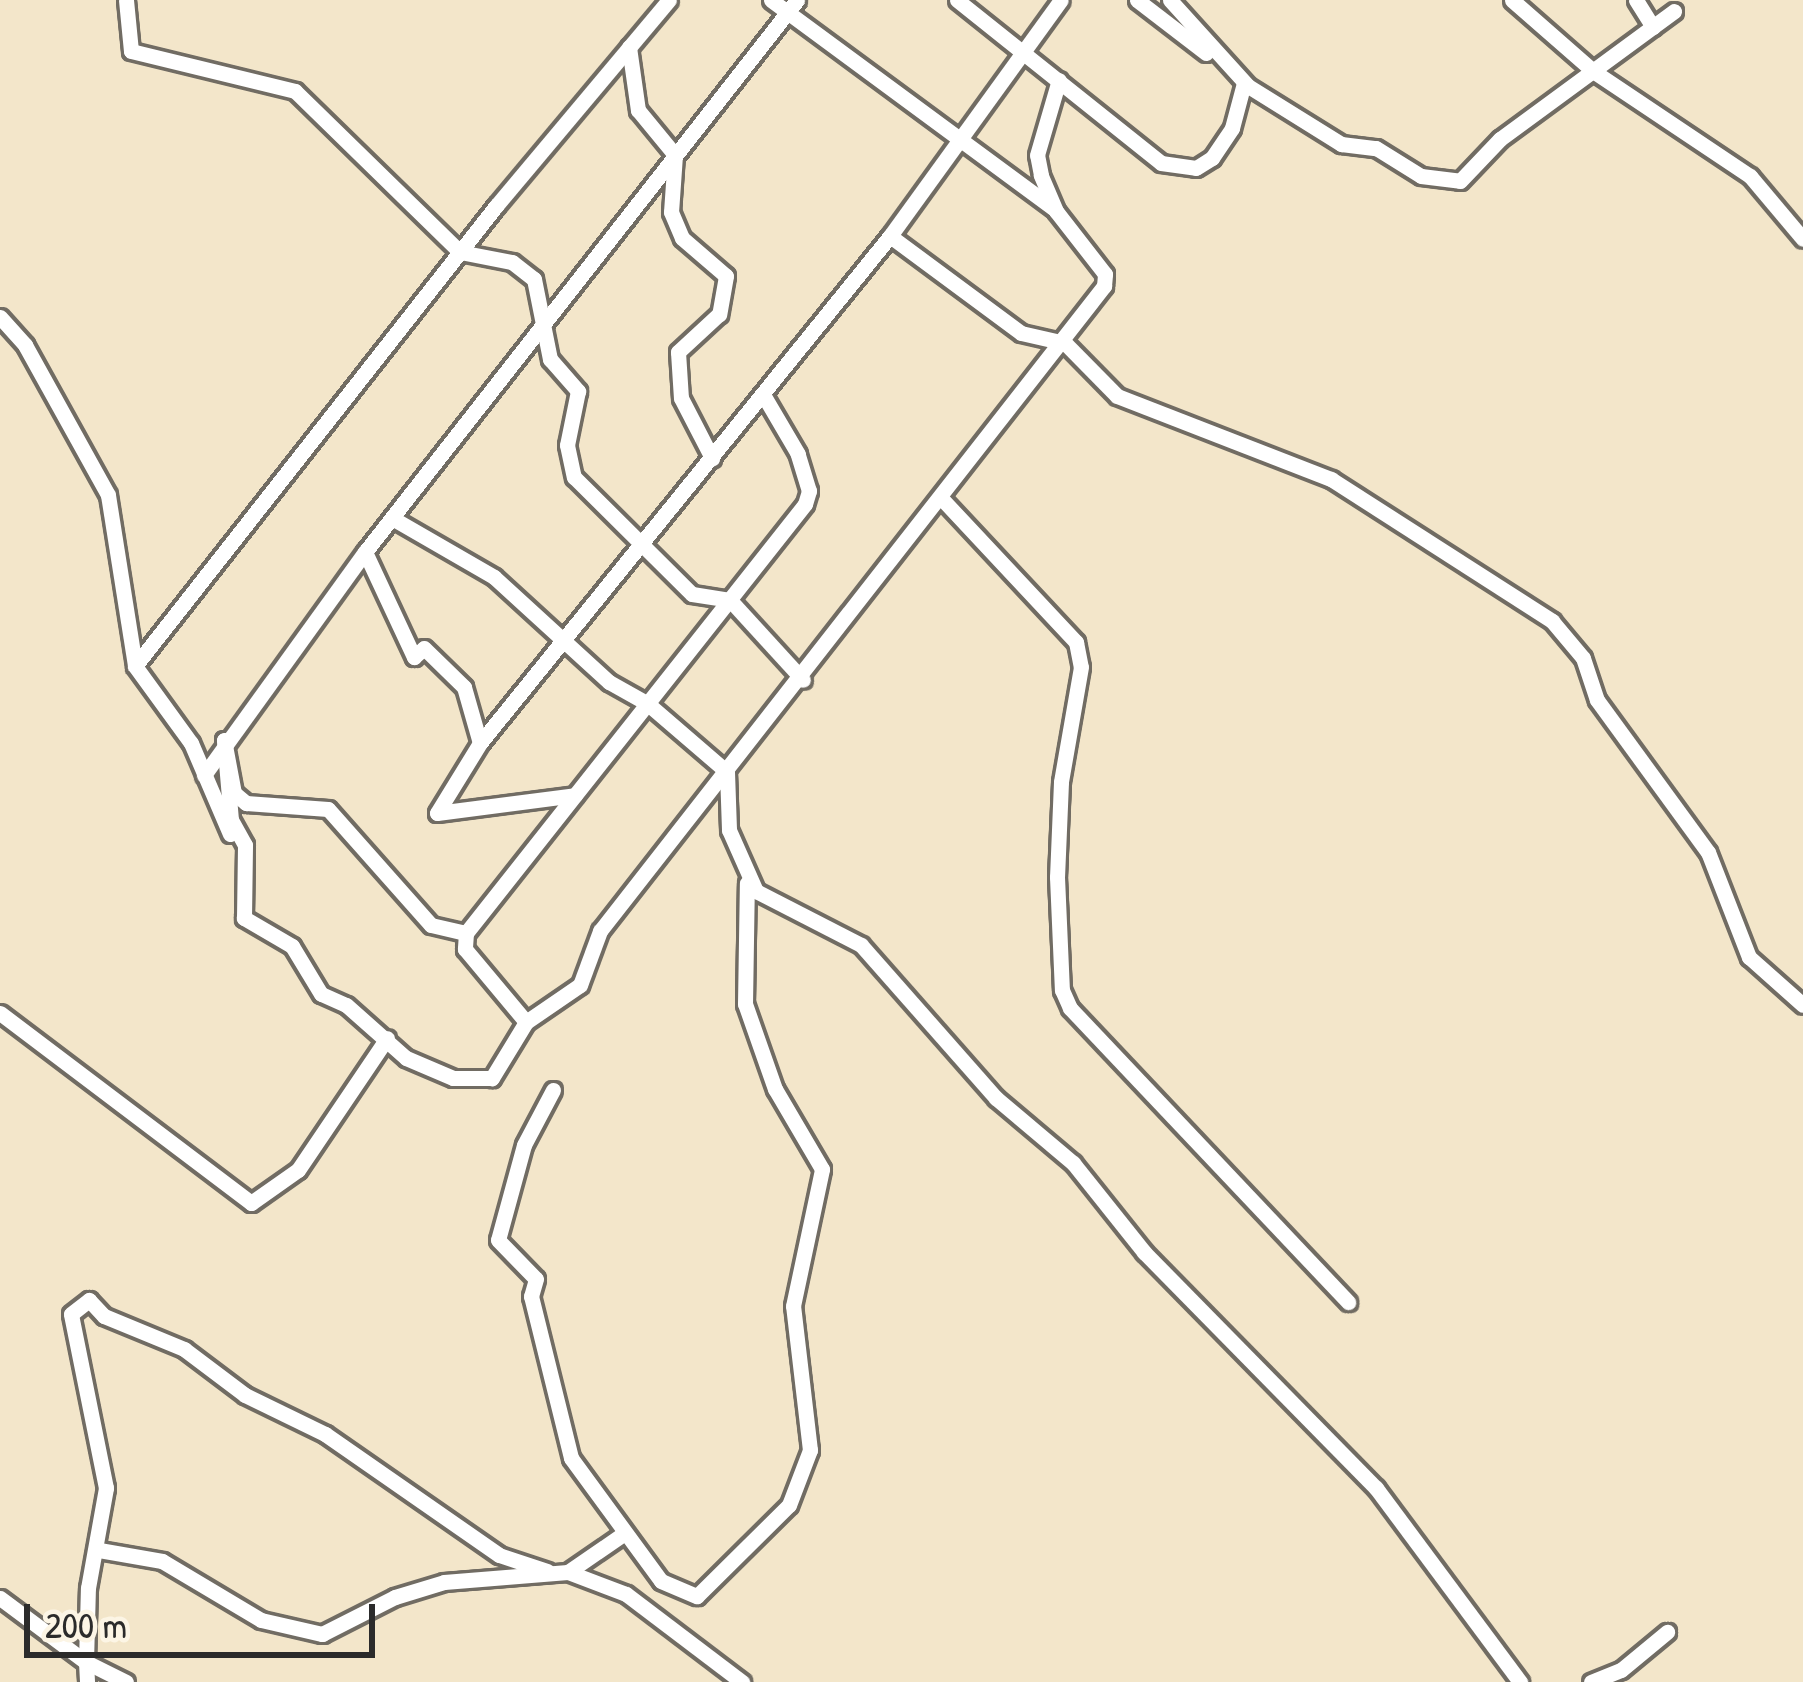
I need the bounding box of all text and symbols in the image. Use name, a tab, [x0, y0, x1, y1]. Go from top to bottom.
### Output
scale bar	[30, 1580, 381, 1654]
text: 200 m	[45, 1600, 127, 1649]

